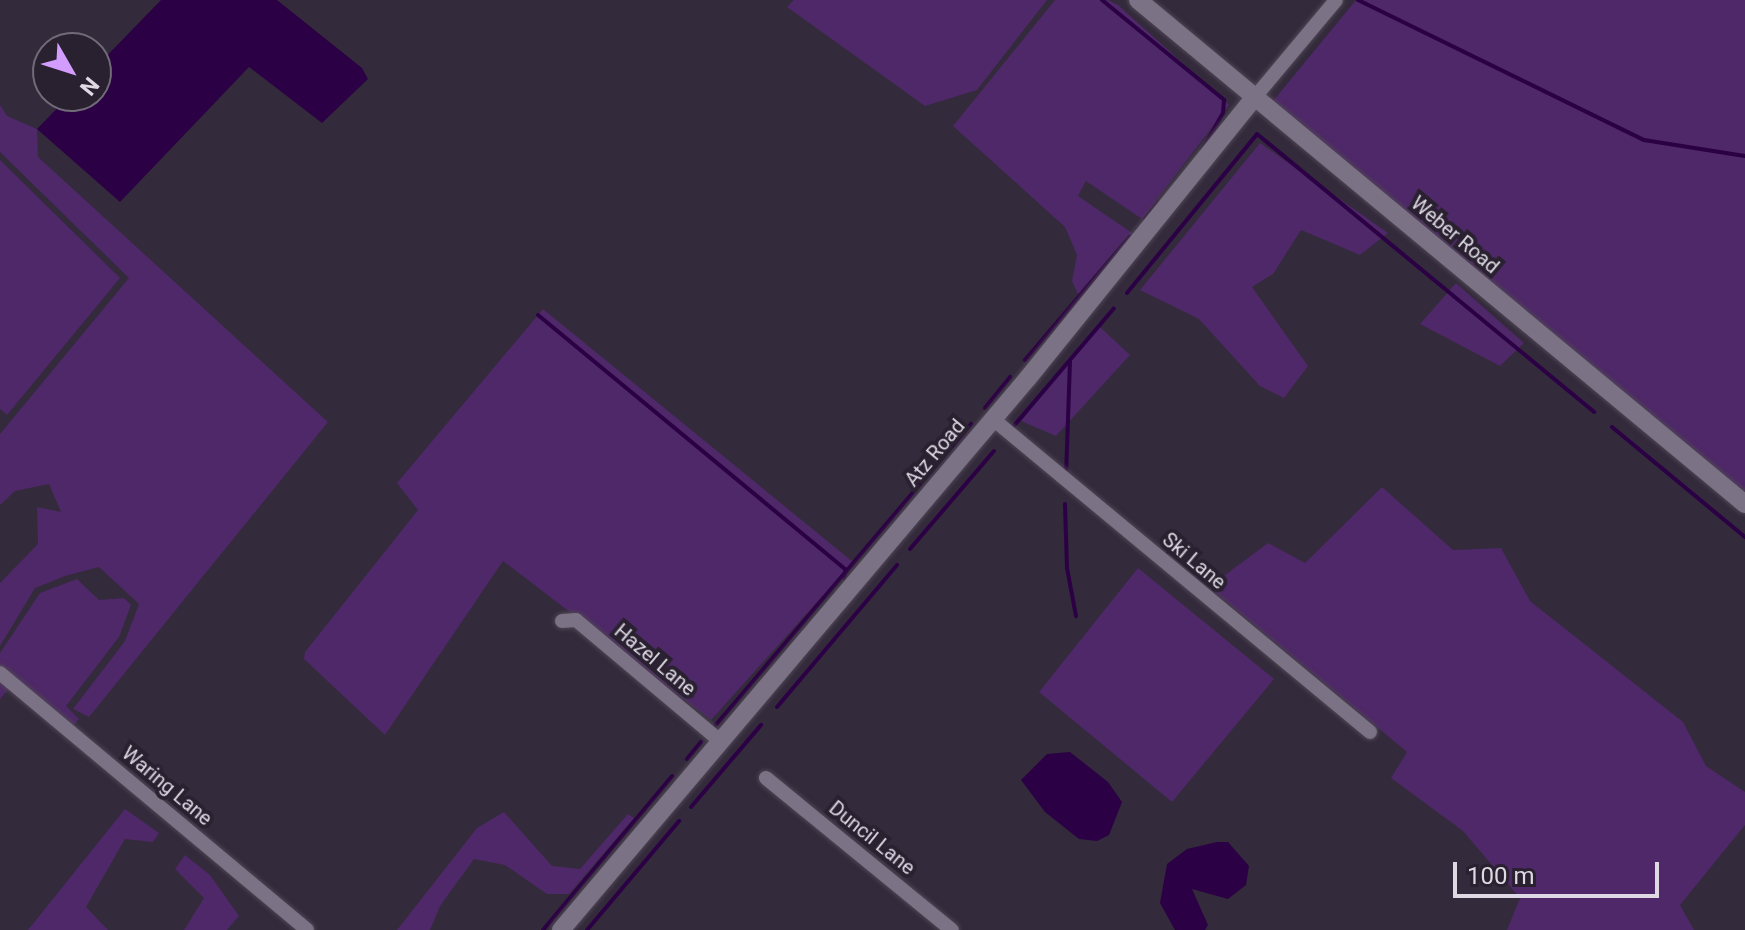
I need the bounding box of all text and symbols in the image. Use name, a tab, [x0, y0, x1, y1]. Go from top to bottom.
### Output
north arrow	[32, 32, 112, 112]
text: N	[75, 72, 104, 100]
street label: Weber Road	[1406, 191, 1504, 279]
street label: Atz Road	[900, 415, 970, 491]
street label: Ski Lane	[1158, 528, 1230, 594]
street label: Hazel Lane	[610, 619, 700, 701]
street label: Waring Lane	[117, 741, 217, 831]
street label: Duncil Lane	[824, 796, 920, 880]
scale bar	[1457, 846, 1663, 896]
text: 100 m	[1467, 862, 1534, 890]

